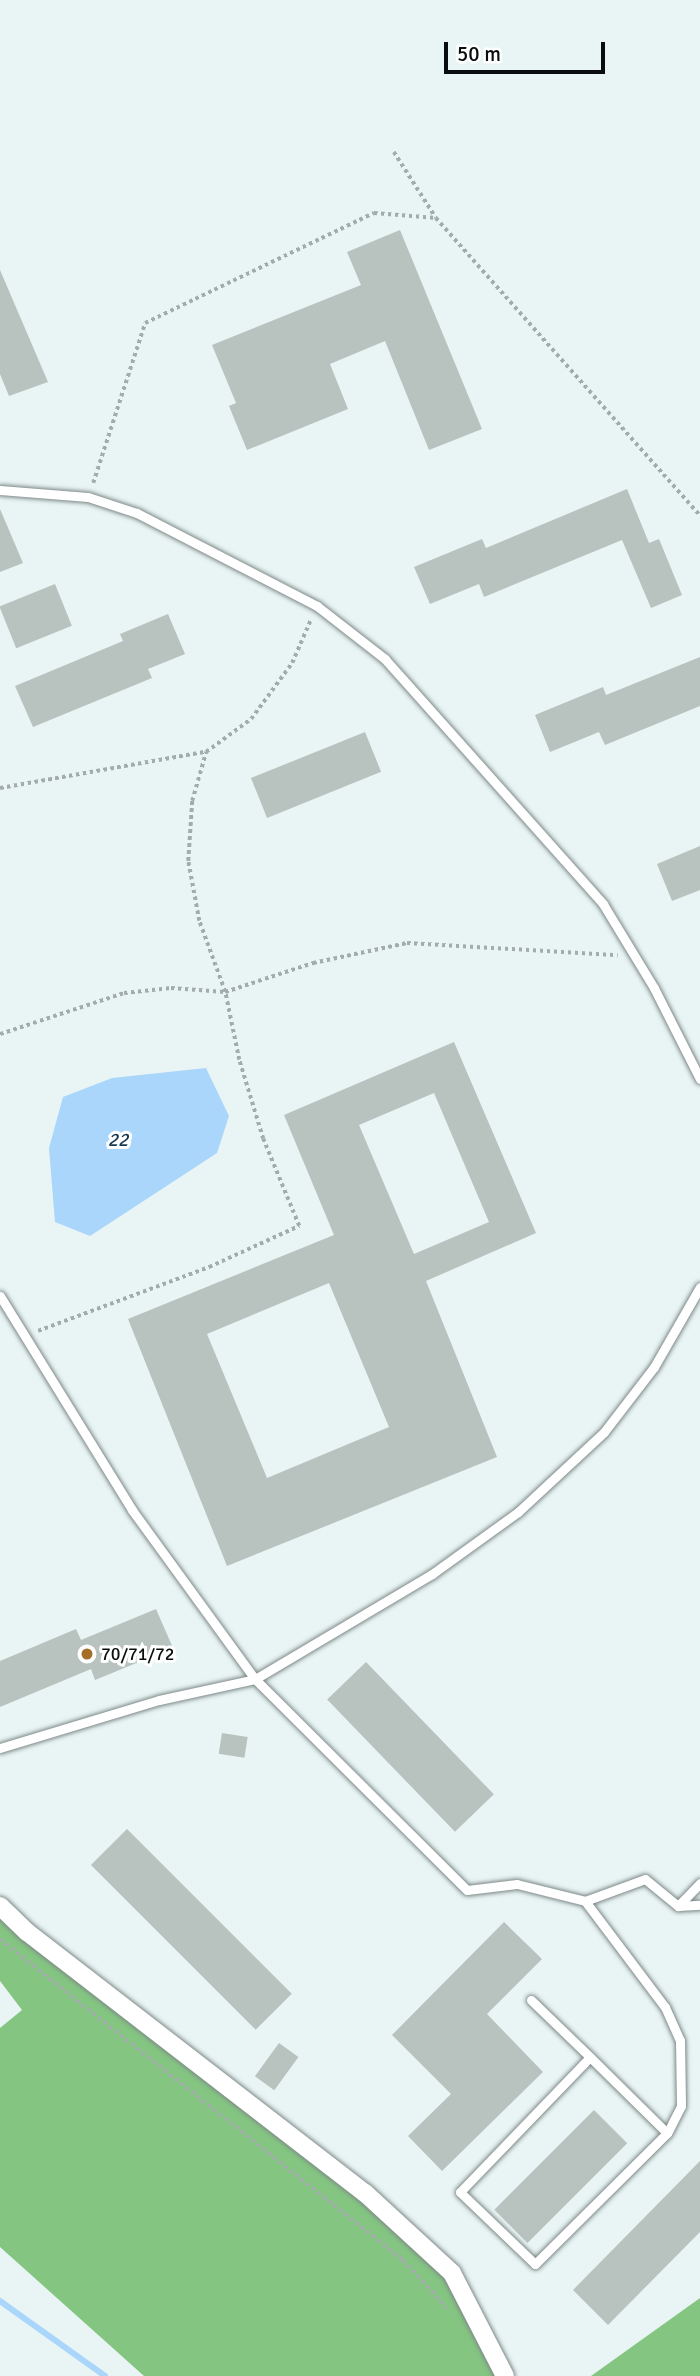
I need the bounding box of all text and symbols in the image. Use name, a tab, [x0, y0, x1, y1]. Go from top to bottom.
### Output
scale bar	[448, 28, 609, 72]
text: 50 m	[457, 41, 501, 67]
water label: 22	[108, 1130, 128, 1152]
place label: 70/71/72	[101, 1643, 175, 1665]
marker: 70/71/72	[79, 1646, 95, 1662]

